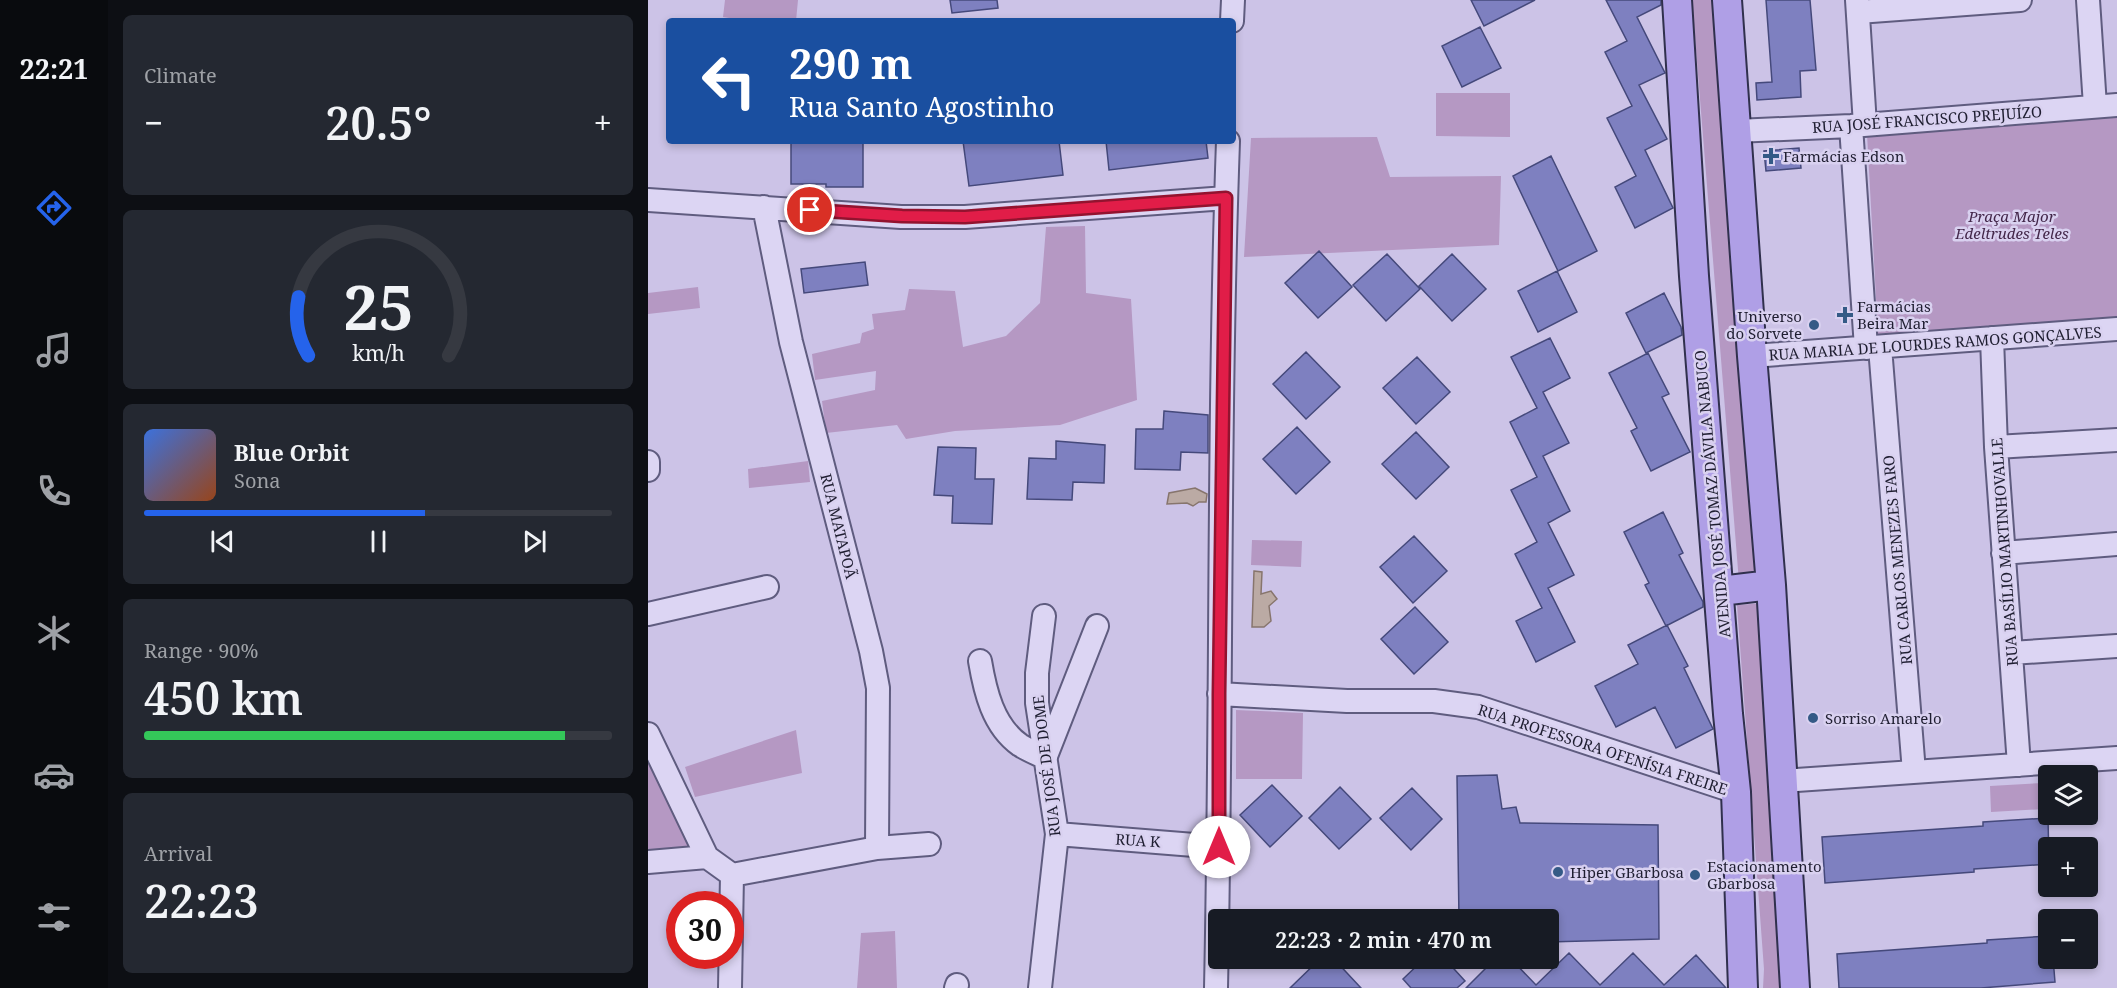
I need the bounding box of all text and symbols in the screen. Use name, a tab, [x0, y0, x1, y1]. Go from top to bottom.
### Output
text: 290 m	[789, 34, 913, 91]
icon: left	[690, 42, 768, 120]
text: 22:21	[19, 50, 89, 87]
text: Climate	[144, 62, 217, 89]
text: Rua Santo Agostinho	[789, 88, 1055, 125]
text: 20.5°	[325, 92, 432, 153]
text: −	[144, 100, 163, 145]
text: +	[594, 100, 612, 145]
street label: RUA JOSÉ FRANCISCO PREJUÍZO	[1811, 101, 2043, 137]
place label: Farmácias Edson	[1783, 146, 1905, 166]
marker: Farmácias Edson	[1764, 149, 1778, 163]
pin	[784, 184, 835, 235]
icon: directions	[33, 187, 75, 229]
icon: arrive	[793, 193, 826, 226]
park label: Praça Major Edeltrudes Teles	[1954, 206, 2069, 243]
text: 25	[343, 264, 413, 349]
place label: Farmácias Beira Mar	[1857, 296, 1931, 333]
place label: Universo do Sorvete	[1726, 306, 1802, 343]
marker: Farmácias Beira Mar	[1838, 308, 1852, 322]
marker: Universo do Sorvete	[1807, 318, 1821, 332]
street label: RUA MARIA DE LOURDES RAMOS GONÇALVES	[1768, 321, 2102, 365]
icon: music	[33, 329, 75, 371]
text: km/h	[352, 339, 405, 368]
street label: AVENIDA JOSÉ TOMAZ DÁVILA NABUCO	[1689, 349, 1735, 639]
text: Blue Orbit	[234, 437, 349, 467]
street label: RUA BASÍLIO MARTINHOVALLE	[1986, 437, 2022, 667]
street label: RUA CARLOS MENEZES FARO	[1878, 454, 1916, 666]
text: Sona	[234, 467, 281, 494]
icon: phone	[33, 470, 75, 512]
street label: RUA MATAPOÃ	[816, 471, 862, 581]
icon: previous	[206, 525, 239, 558]
icon: pause	[362, 525, 395, 558]
icon: next	[518, 525, 551, 558]
icon: climate	[33, 612, 75, 654]
text: Range · 90%	[144, 637, 258, 664]
text: 450 km	[144, 667, 303, 728]
street label: RUA JOSÉ DE DOME	[1027, 694, 1065, 838]
street label: RUA PROFESSORA OFENÍSIA FREIRE	[1476, 699, 1730, 799]
place label: Sorriso Amarelo	[1825, 708, 1942, 728]
marker: Sorriso Amarelo	[1806, 711, 1820, 725]
icon: car	[33, 754, 75, 796]
map controls	[2038, 765, 2098, 969]
button: layers	[2038, 765, 2098, 825]
position arrow	[1187, 815, 1251, 879]
street label: RUA K	[1115, 828, 1162, 852]
button: +	[2038, 837, 2098, 897]
text: Arrival	[144, 840, 212, 867]
place label: Estacionamento Gbarbosa	[1707, 856, 1822, 893]
place label: Hiper GBarbosa	[1570, 862, 1684, 882]
marker: Hiper GBarbosa	[1551, 865, 1565, 879]
marker: Estacionamento Gbarbosa	[1688, 868, 1702, 882]
text: 22:23	[144, 870, 259, 931]
speed limit sign: 30	[666, 891, 744, 969]
icon: filters	[33, 896, 75, 938]
button: −	[2038, 909, 2098, 969]
text: 22:23 · 2 min · 470 m	[1275, 924, 1492, 954]

